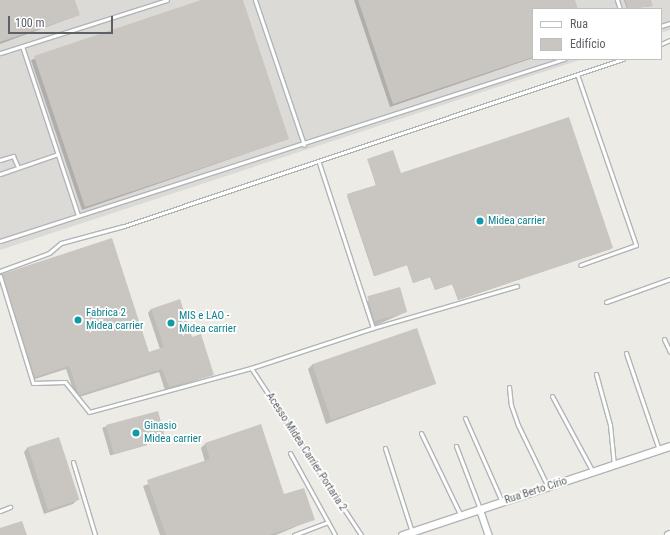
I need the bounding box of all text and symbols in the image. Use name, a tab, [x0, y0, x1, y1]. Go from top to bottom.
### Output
scale bar	[10, 8, 115, 34]
legend	[532, 8, 662, 60]
text: 100 m	[15, 16, 45, 30]
text: Rua	[570, 17, 588, 31]
text: Edifício	[570, 37, 606, 51]
place label: Midea carrier	[488, 214, 545, 228]
marker: Midea carrier	[475, 216, 485, 226]
place label: Fabrica 2 Midea carrier	[86, 307, 143, 333]
place label: MIS e LAO - Midea carrier	[179, 310, 236, 336]
marker: Fabrica 2 Midea carrier	[73, 315, 83, 325]
marker: MIS e LAO - Midea carrier	[166, 318, 176, 328]
street label: Acesso Midea Carrier Portaria 2	[263, 390, 349, 514]
place label: Ginasio Midea carrier	[144, 420, 201, 446]
marker: Ginasio Midea carrier	[131, 428, 141, 438]
street label: Rua Berto Círio	[503, 475, 569, 507]

